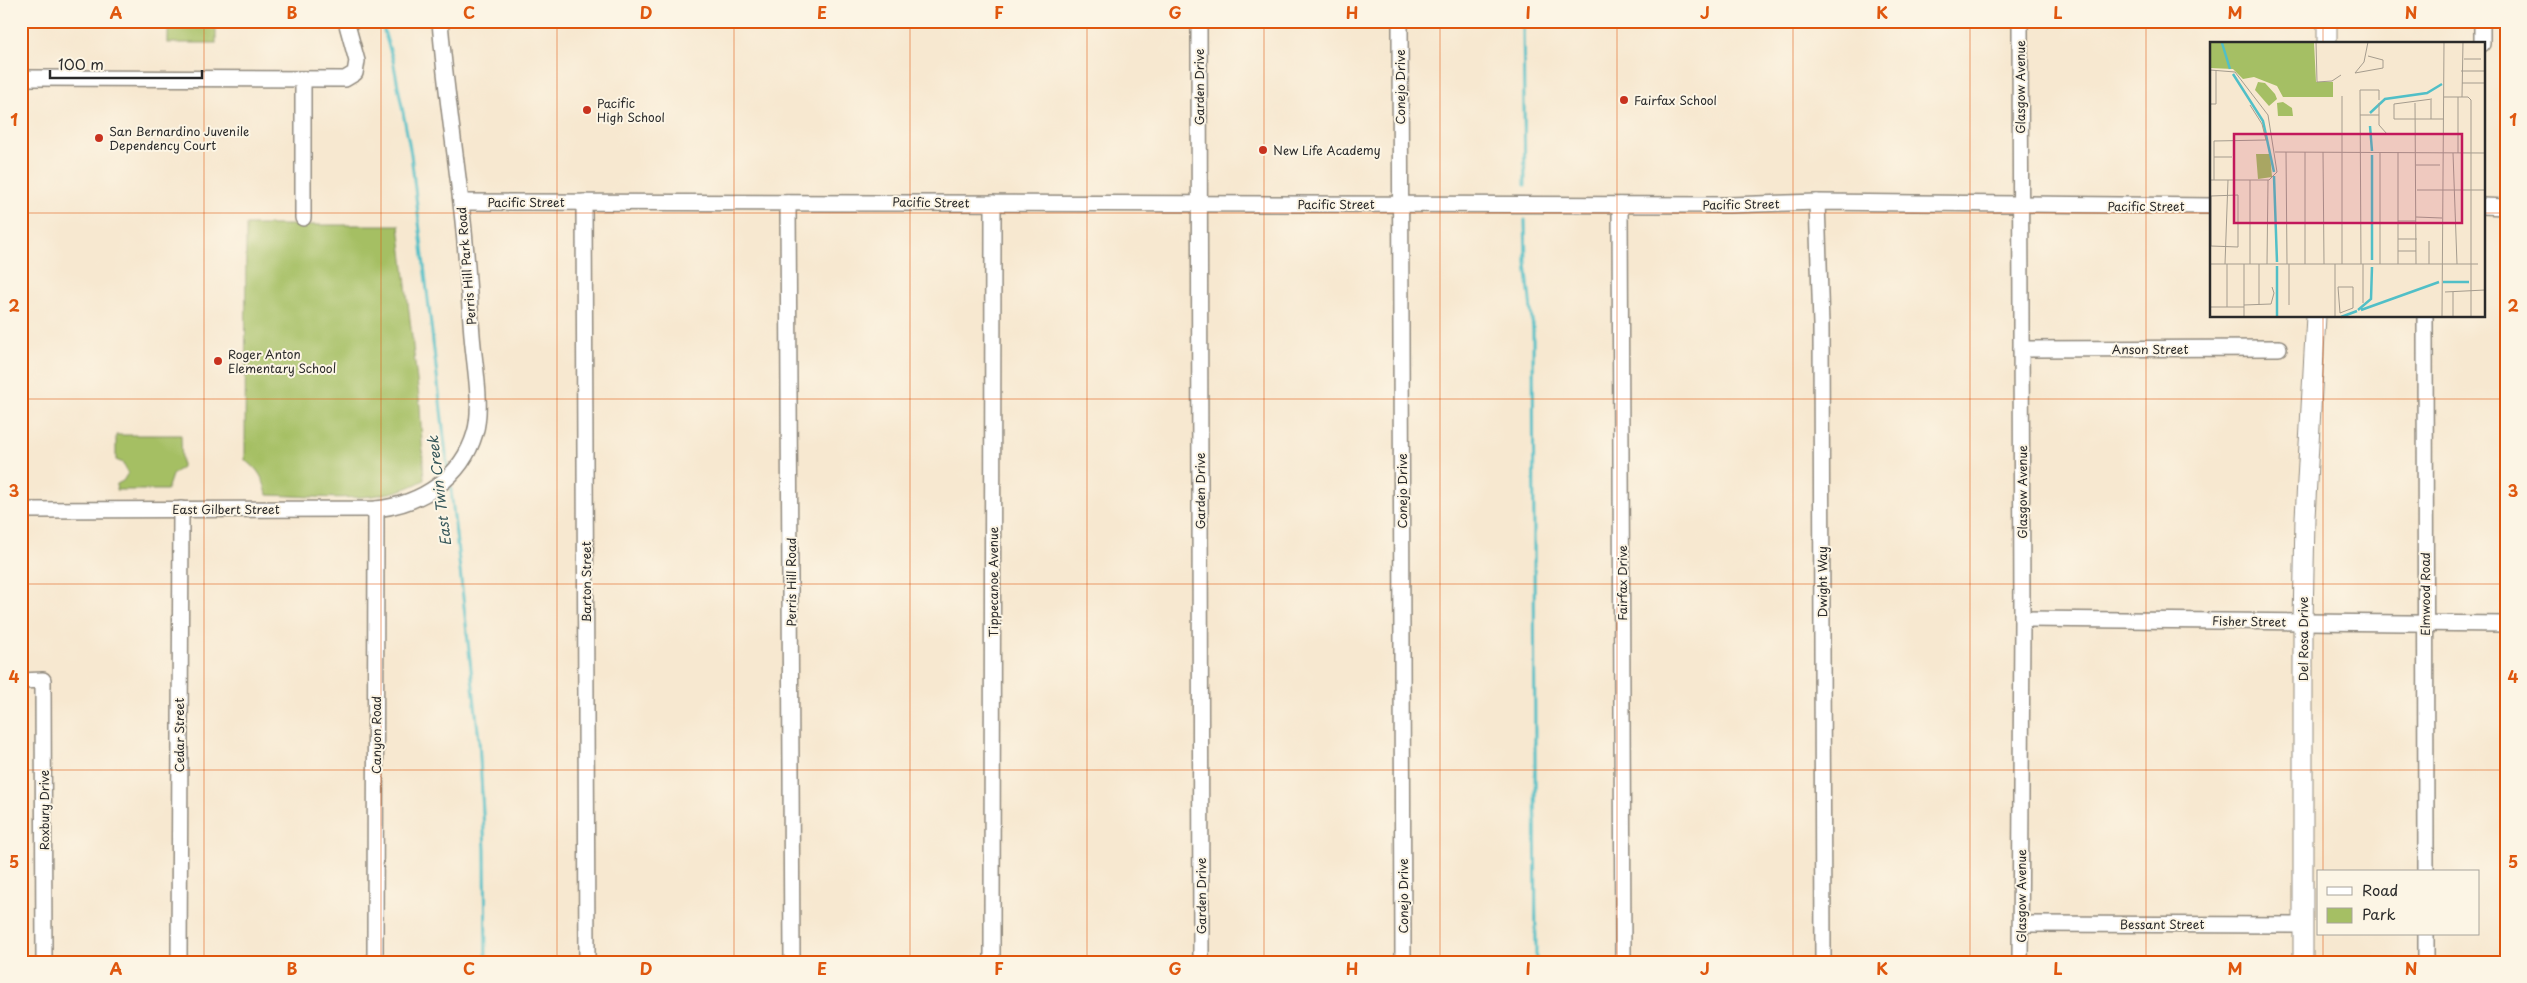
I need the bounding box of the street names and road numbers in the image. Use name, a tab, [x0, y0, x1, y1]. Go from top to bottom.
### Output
street label: Glasgow Avenue	[2011, 40, 2029, 134]
street label: Garden Drive	[1190, 49, 1208, 125]
street label: Conejo Drive	[1391, 49, 1409, 125]
street label: Pacific Street	[892, 192, 970, 212]
street label: Pacific Street	[487, 193, 565, 211]
street label: Pacific Street	[1702, 194, 1780, 214]
street label: Pacific Street	[1297, 195, 1375, 213]
street label: Pacific Street	[2107, 197, 2185, 215]
street label: Perris Hill Park Road	[452, 206, 480, 326]
street label: Anson Street	[2112, 340, 2188, 358]
street label: Glasgow Avenue	[2013, 445, 2031, 539]
street label: Garden Drive	[1191, 453, 1209, 529]
street label: Conejo Drive	[1393, 453, 1411, 529]
street label: East Gilbert Street	[172, 500, 280, 518]
street label: Tippecanoe Avenue	[984, 526, 1002, 637]
street label: Perris Hill Road	[782, 538, 800, 626]
street label: Barton Street	[577, 541, 595, 623]
street label: Fairfax Drive	[1613, 545, 1631, 621]
street label: Dwight Way	[1813, 546, 1831, 618]
street label: Elmwood Road	[2416, 552, 2434, 636]
street label: Del Rosa Drive	[2294, 597, 2312, 681]
street label: Fisher Street	[2212, 611, 2286, 631]
street label: Canyon Road	[367, 696, 385, 774]
street label: Cedar Street	[170, 698, 188, 772]
street label: Roxbury Drive	[35, 770, 53, 850]
street label: Glasgow Avenue	[2012, 849, 2030, 943]
street label: Garden Drive	[1192, 858, 1210, 934]
street label: Conejo Drive	[1394, 858, 1412, 934]
street label: Bessant Street	[2120, 915, 2204, 933]

